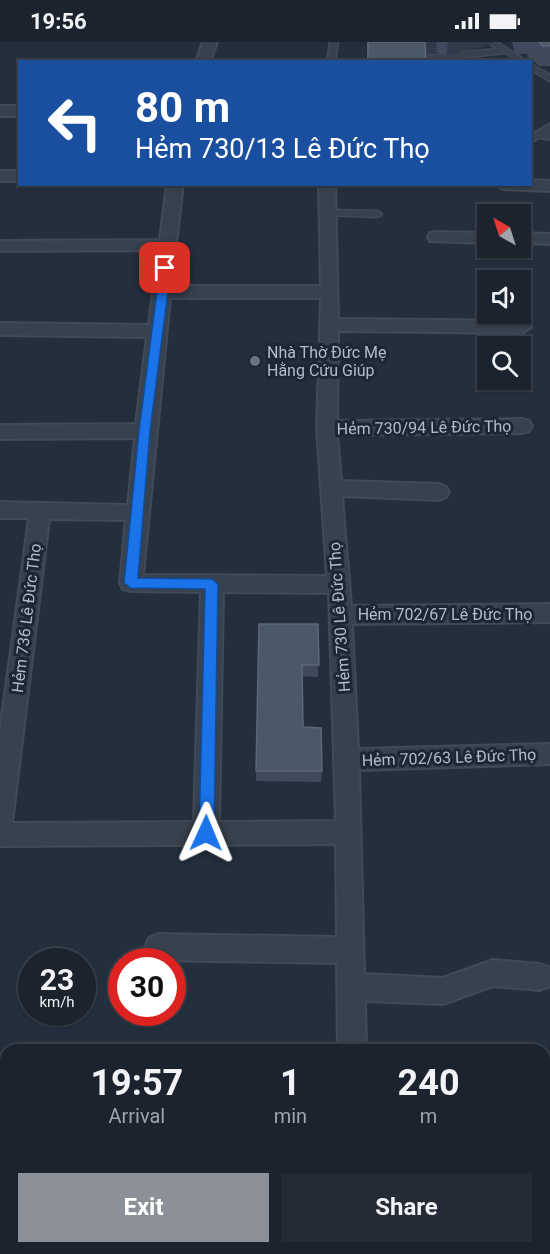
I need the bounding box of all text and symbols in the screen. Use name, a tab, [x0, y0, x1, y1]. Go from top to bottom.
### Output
text: 19:56	[30, 9, 87, 34]
text: 80 m	[135, 83, 230, 132]
icon: left	[36, 84, 114, 162]
text: Hẻm 730/13 Lê Đức Thọ	[135, 133, 430, 165]
north arrow	[477, 204, 531, 258]
map controls	[477, 204, 531, 390]
pin	[139, 242, 190, 293]
icon: arrive	[148, 251, 181, 284]
button: sound	[477, 270, 531, 324]
button: search	[477, 336, 531, 390]
place label: Nhà Thờ Đức Mẹ Hằng Cứu Giúp	[267, 343, 387, 380]
marker: Nhà Thờ Đức Mẹ Hằng Cứu Giúp	[248, 354, 262, 368]
street label: Hẻm 730/94 Lê Đức Thọ	[337, 416, 511, 439]
street label: Hẻm 730 Lê Đức Thọ	[325, 541, 354, 692]
street label: Hẻm 736 Lê Đức Thọ	[8, 542, 45, 694]
street label: Hẻm 702/67 Lê Đức Thọ	[358, 605, 532, 624]
street label: Hẻm 702/63 Lê Đức Thọ	[361, 745, 537, 770]
position arrow	[174, 801, 238, 865]
speed limit sign: 30	[108, 948, 186, 1026]
text: 23	[40, 962, 74, 997]
text: km/h	[39, 993, 75, 1011]
text: 19:57	[90, 1062, 183, 1104]
text: 1	[280, 1062, 301, 1104]
text: 240	[398, 1062, 460, 1104]
text: Arrival	[108, 1104, 165, 1128]
text: min	[274, 1104, 307, 1128]
text: m	[420, 1104, 437, 1128]
button: Exit	[18, 1173, 269, 1242]
button: Share	[281, 1173, 532, 1242]

